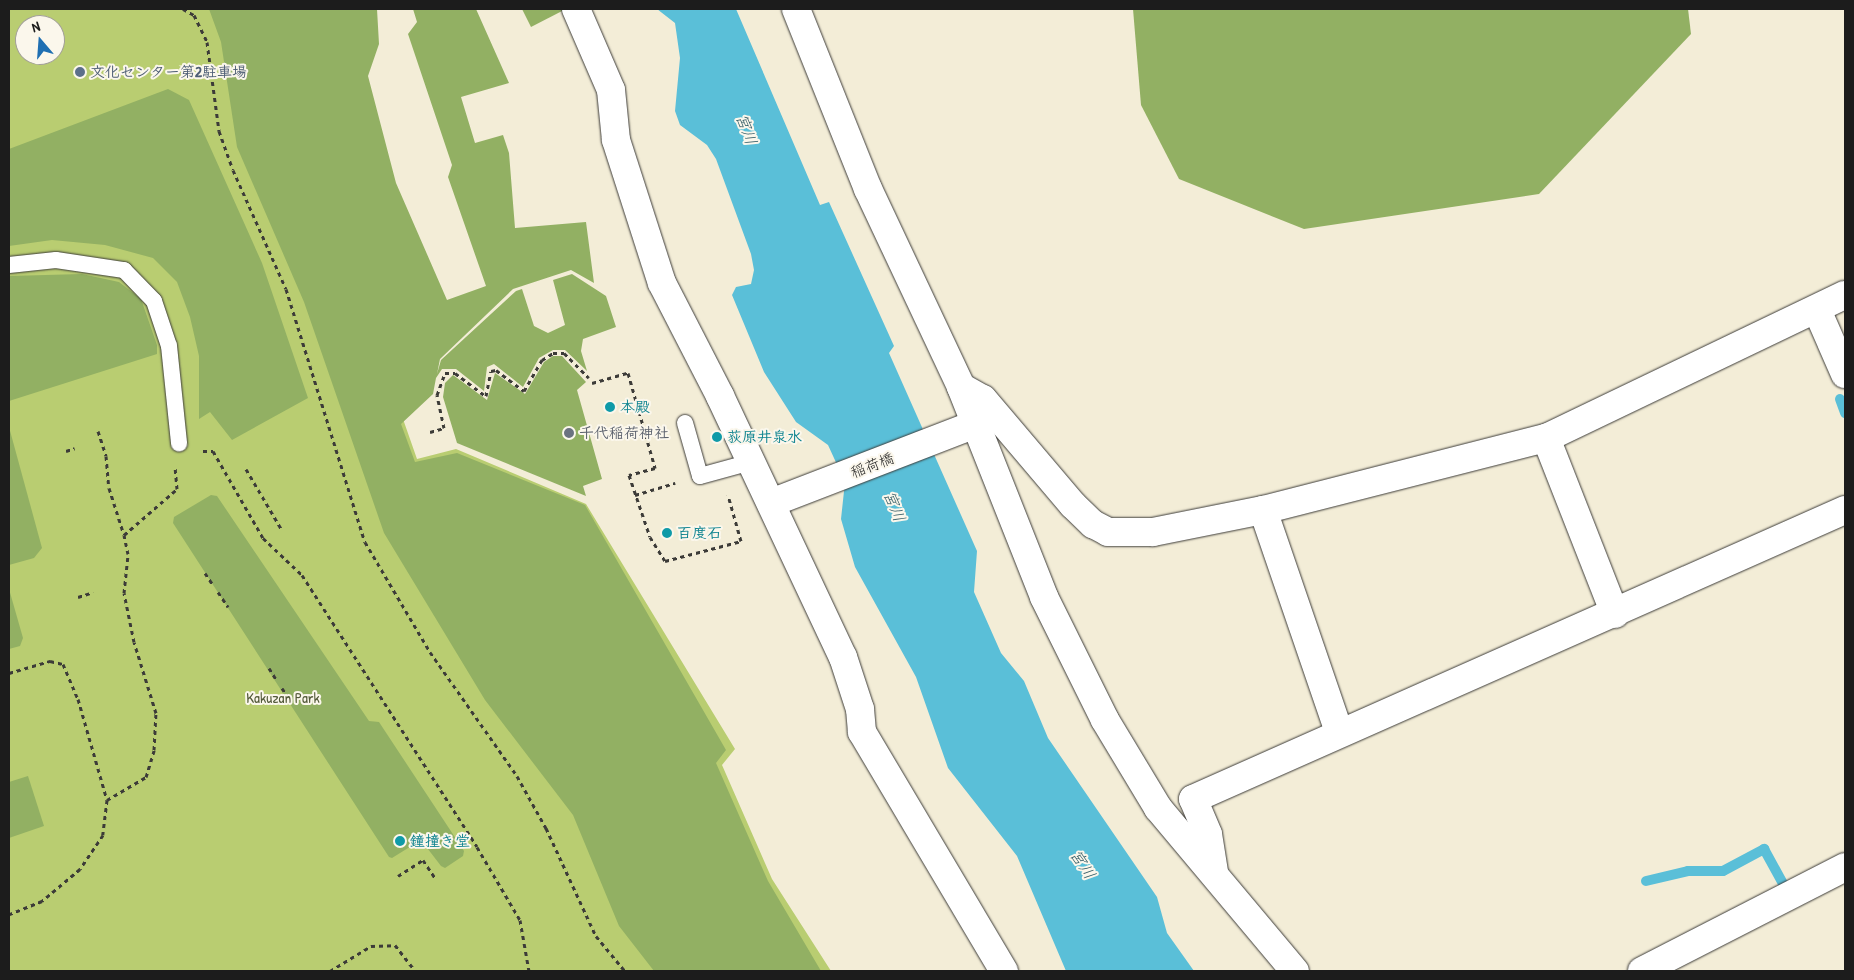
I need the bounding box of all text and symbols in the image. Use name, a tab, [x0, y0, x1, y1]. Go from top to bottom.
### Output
north arrow	[15, 15, 65, 65]
text: N	[29, 16, 42, 36]
place label: 文化センター第2駐車場	[90, 63, 247, 81]
marker: 文化センター第2駐車場	[74, 66, 86, 78]
water label: 宮川	[733, 111, 761, 147]
place label: 本殿	[620, 398, 650, 416]
marker: 本殿	[604, 401, 616, 413]
place label: 千代稲荷神社	[579, 424, 669, 442]
marker: 千代稲荷神社	[563, 427, 575, 439]
place label: 荻原井泉水	[727, 428, 802, 446]
marker: 荻原井泉水	[711, 431, 723, 443]
street label: 稲荷橋	[848, 449, 896, 481]
water label: 宮川	[880, 488, 910, 524]
place label: 百度石	[677, 524, 722, 542]
marker: 百度石	[661, 527, 673, 539]
park label: Kakuzan Park	[246, 689, 320, 707]
place label: 鐘撞き堂	[410, 832, 470, 850]
marker: 鐘撞き堂	[394, 835, 406, 847]
water label: 宮川	[1066, 845, 1100, 883]

